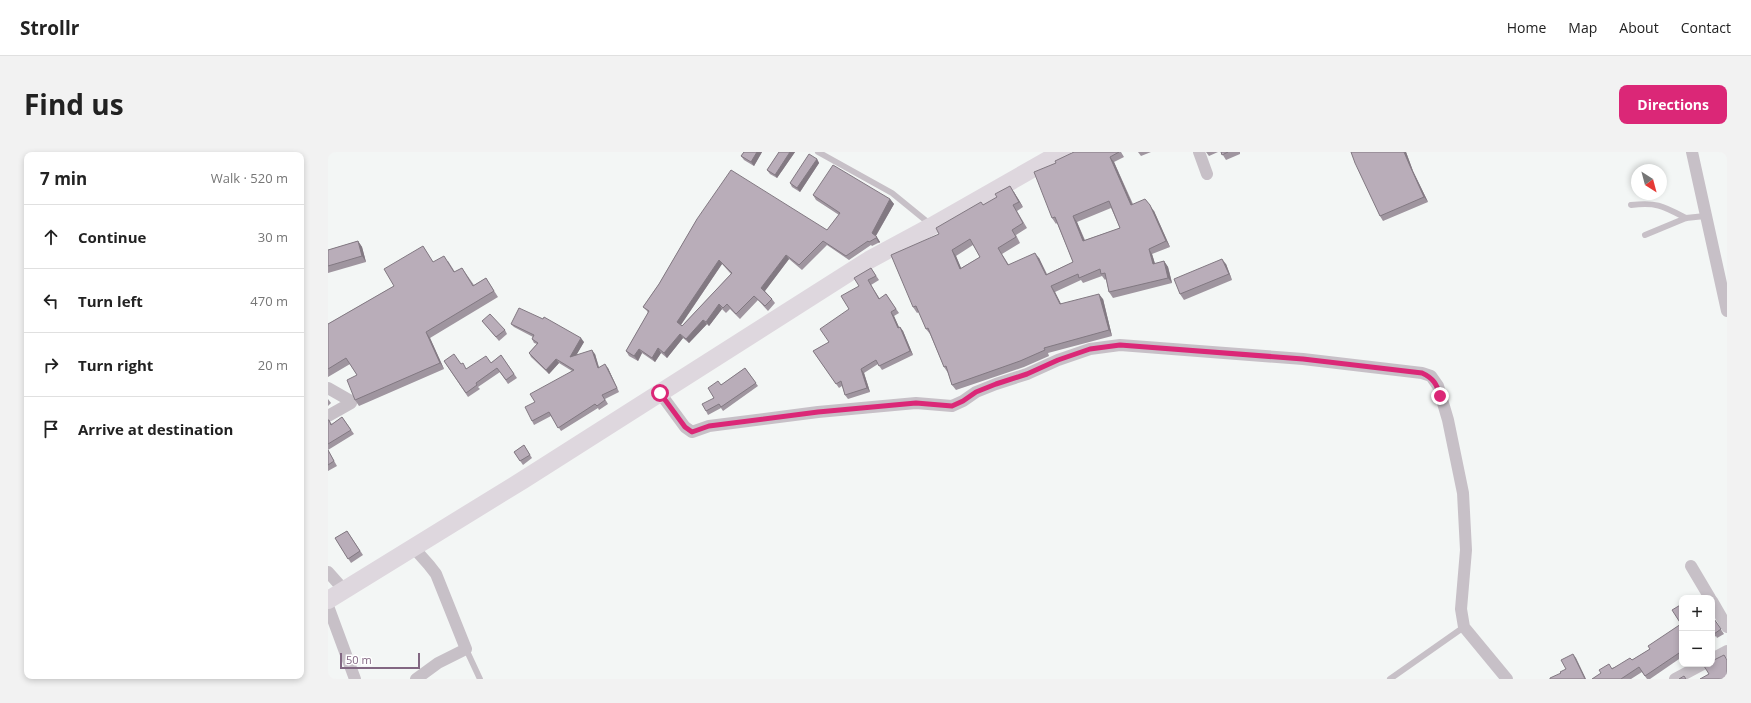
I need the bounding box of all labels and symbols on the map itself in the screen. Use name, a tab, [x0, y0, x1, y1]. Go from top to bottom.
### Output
north arrow	[1631, 164, 1667, 200]
route start	[651, 384, 669, 402]
route end	[1431, 387, 1449, 405]
scale bar	[340, 651, 420, 670]

